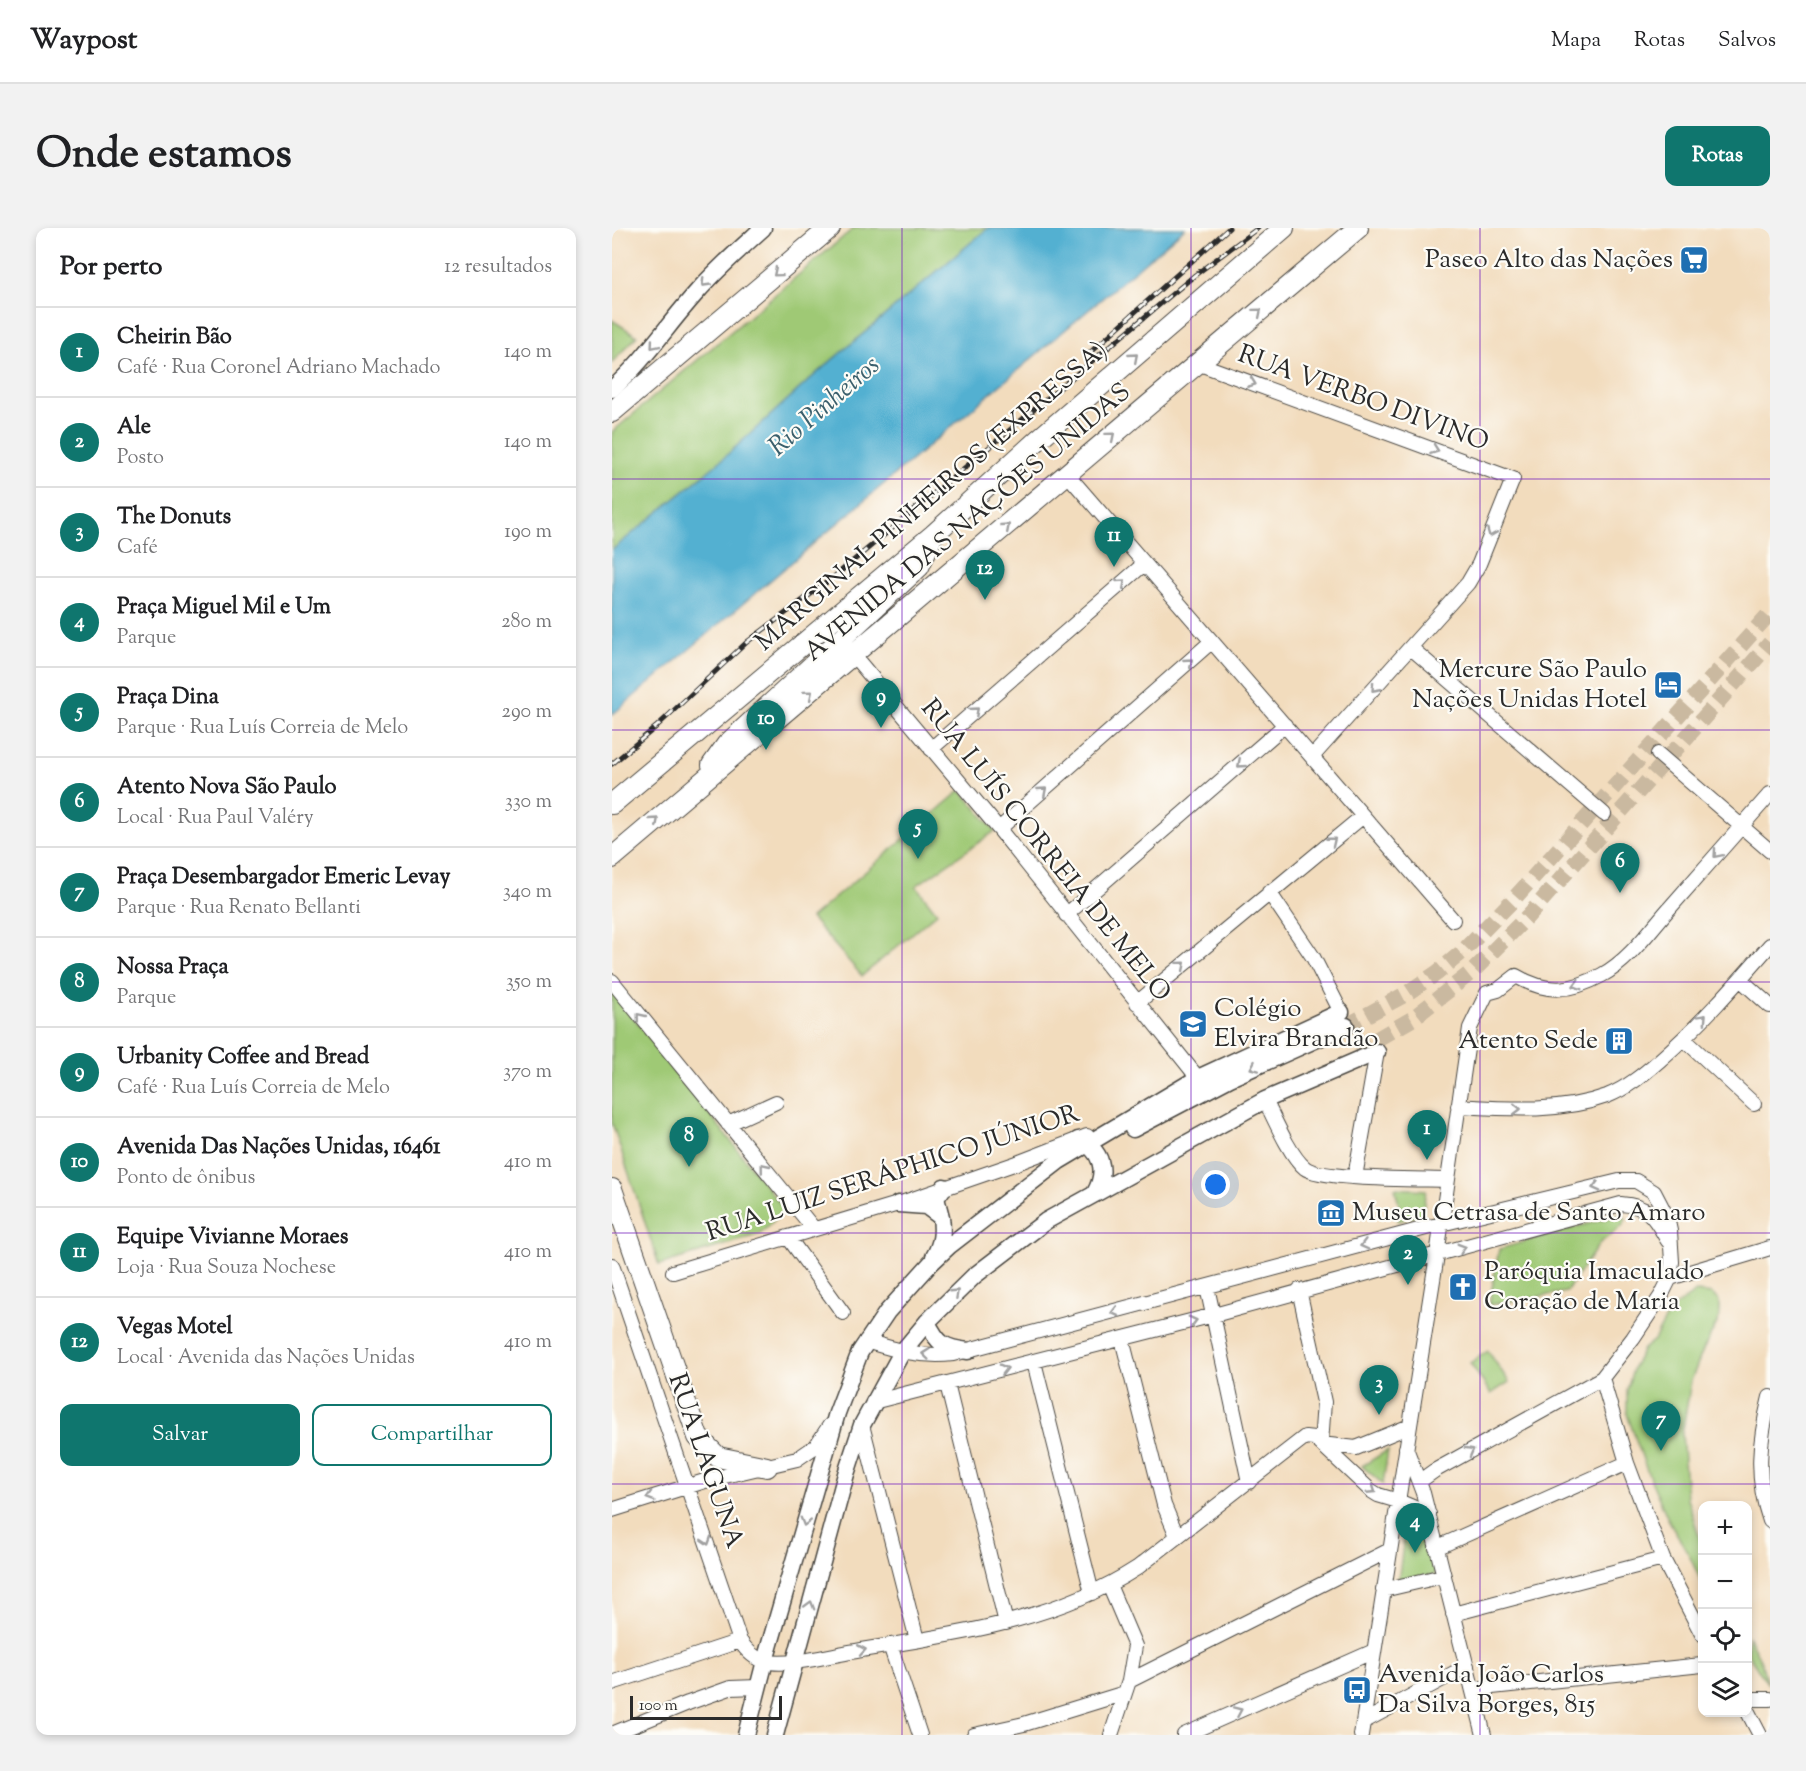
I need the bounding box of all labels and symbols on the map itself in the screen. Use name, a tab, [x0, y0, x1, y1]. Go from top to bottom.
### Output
place label: Paseo Alto das Nações	[1425, 242, 1673, 279]
supermarket icon: Paseo Alto das Nações	[1678, 244, 1710, 276]
one-way arrow	[773, 265, 784, 276]
one-way arrow	[702, 276, 713, 287]
one-way arrow	[1251, 308, 1262, 319]
street label: MARGINAL PINHEIROS (EXPRESSA)	[748, 333, 1116, 661]
street label: RUA VERBO DIVINO	[1232, 336, 1494, 462]
one-way arrow	[650, 338, 661, 349]
water label: Rio Pinheiros	[761, 347, 889, 467]
one-way arrow	[1127, 353, 1138, 364]
street label: AVENIDA DAS NAÇÕES UNIDAS	[797, 375, 1139, 671]
one-way arrow	[1246, 376, 1257, 388]
one-way arrow	[1104, 433, 1115, 444]
one-way arrow	[1429, 443, 1440, 456]
pin: 11	[1094, 518, 1134, 567]
one-way arrow	[999, 523, 1010, 534]
one-way arrow	[1486, 527, 1498, 538]
pin: 12	[966, 550, 1004, 600]
one-way arrow	[1115, 579, 1126, 590]
place label: Mercure São Paulo Nações Unidas Hotel	[1412, 652, 1647, 719]
one-way arrow	[1182, 658, 1193, 669]
hotel icon: Mercure São Paulo Nações Unidas Hotel	[1652, 669, 1684, 701]
pin: 9	[862, 678, 900, 728]
one-way arrow	[1371, 681, 1382, 691]
one-way arrow	[802, 690, 813, 701]
street label: RUA LUÍS CORREIA DE MELO	[911, 692, 1179, 1010]
pin: 10	[746, 700, 786, 750]
one-way arrow	[968, 707, 979, 718]
one-way arrow	[1236, 756, 1247, 767]
one-way arrow	[1036, 787, 1047, 798]
pin: 5	[898, 810, 938, 859]
one-way arrow	[648, 817, 659, 828]
one-way arrow	[1325, 837, 1336, 848]
pin: 6	[1600, 844, 1640, 893]
one-way arrow	[1713, 847, 1724, 858]
one-way arrow	[1175, 962, 1186, 973]
one-way arrow	[1572, 978, 1583, 990]
place label: Colégio Elvira Brandão	[1214, 991, 1379, 1058]
school or university icon: Colégio Elvira Brandão	[1177, 1008, 1209, 1040]
one-way arrow	[637, 1012, 648, 1023]
one-way arrow	[1696, 1015, 1707, 1025]
place label: Atento Sede	[1458, 1023, 1598, 1060]
building icon: Atento Sede	[1603, 1025, 1635, 1057]
one-way arrow	[1250, 1060, 1261, 1072]
street label: RUA LUIZ SERÁPHICO JÚNIOR	[702, 1096, 1085, 1252]
one-way arrow	[1512, 1103, 1521, 1115]
pin: 1	[1408, 1110, 1446, 1160]
pin: 8	[670, 1118, 709, 1167]
one-way arrow	[760, 1163, 771, 1174]
your location	[1201, 1170, 1230, 1199]
one-way arrow	[1591, 1179, 1601, 1192]
place label: Museu Cetrasa de Santo Amaro	[1352, 1195, 1705, 1232]
museum icon: Museu Cetrasa de Santo Amaro	[1315, 1197, 1347, 1229]
pin: 2	[1388, 1236, 1428, 1285]
one-way arrow	[1360, 1238, 1370, 1250]
one-way arrow	[1456, 1243, 1467, 1255]
place label: Paróquia Imaculado Coração de Maria	[1484, 1254, 1704, 1321]
church icon: Paróquia Imaculado Coração de Maria	[1447, 1271, 1479, 1303]
one-way arrow	[949, 1289, 959, 1300]
one-way arrow	[1110, 1304, 1120, 1317]
one-way arrow	[1187, 1315, 1197, 1328]
one-way arrow	[921, 1348, 930, 1361]
one-way arrow	[999, 1364, 1009, 1377]
pin: 3	[1360, 1366, 1398, 1415]
street label: RUA LAGUNA	[658, 1368, 752, 1554]
pin: 7	[1642, 1402, 1680, 1451]
one-way arrow	[1464, 1447, 1474, 1458]
one-way arrow	[1366, 1483, 1377, 1494]
one-way arrow	[645, 1490, 656, 1503]
pin: 4	[1396, 1504, 1434, 1553]
one-way arrow	[800, 1516, 812, 1527]
one-way arrow	[699, 1535, 712, 1546]
one-way arrow	[803, 1600, 815, 1611]
one-way arrow	[858, 1644, 867, 1656]
place label: Avenida João Carlos Da Silva Borges, 815	[1378, 1657, 1604, 1724]
bus stop icon: Avenida João Carlos Da Silva Borges, 815	[1341, 1674, 1373, 1706]
scale bar	[630, 1693, 782, 1720]
one-way arrow	[1232, 1707, 1243, 1719]

